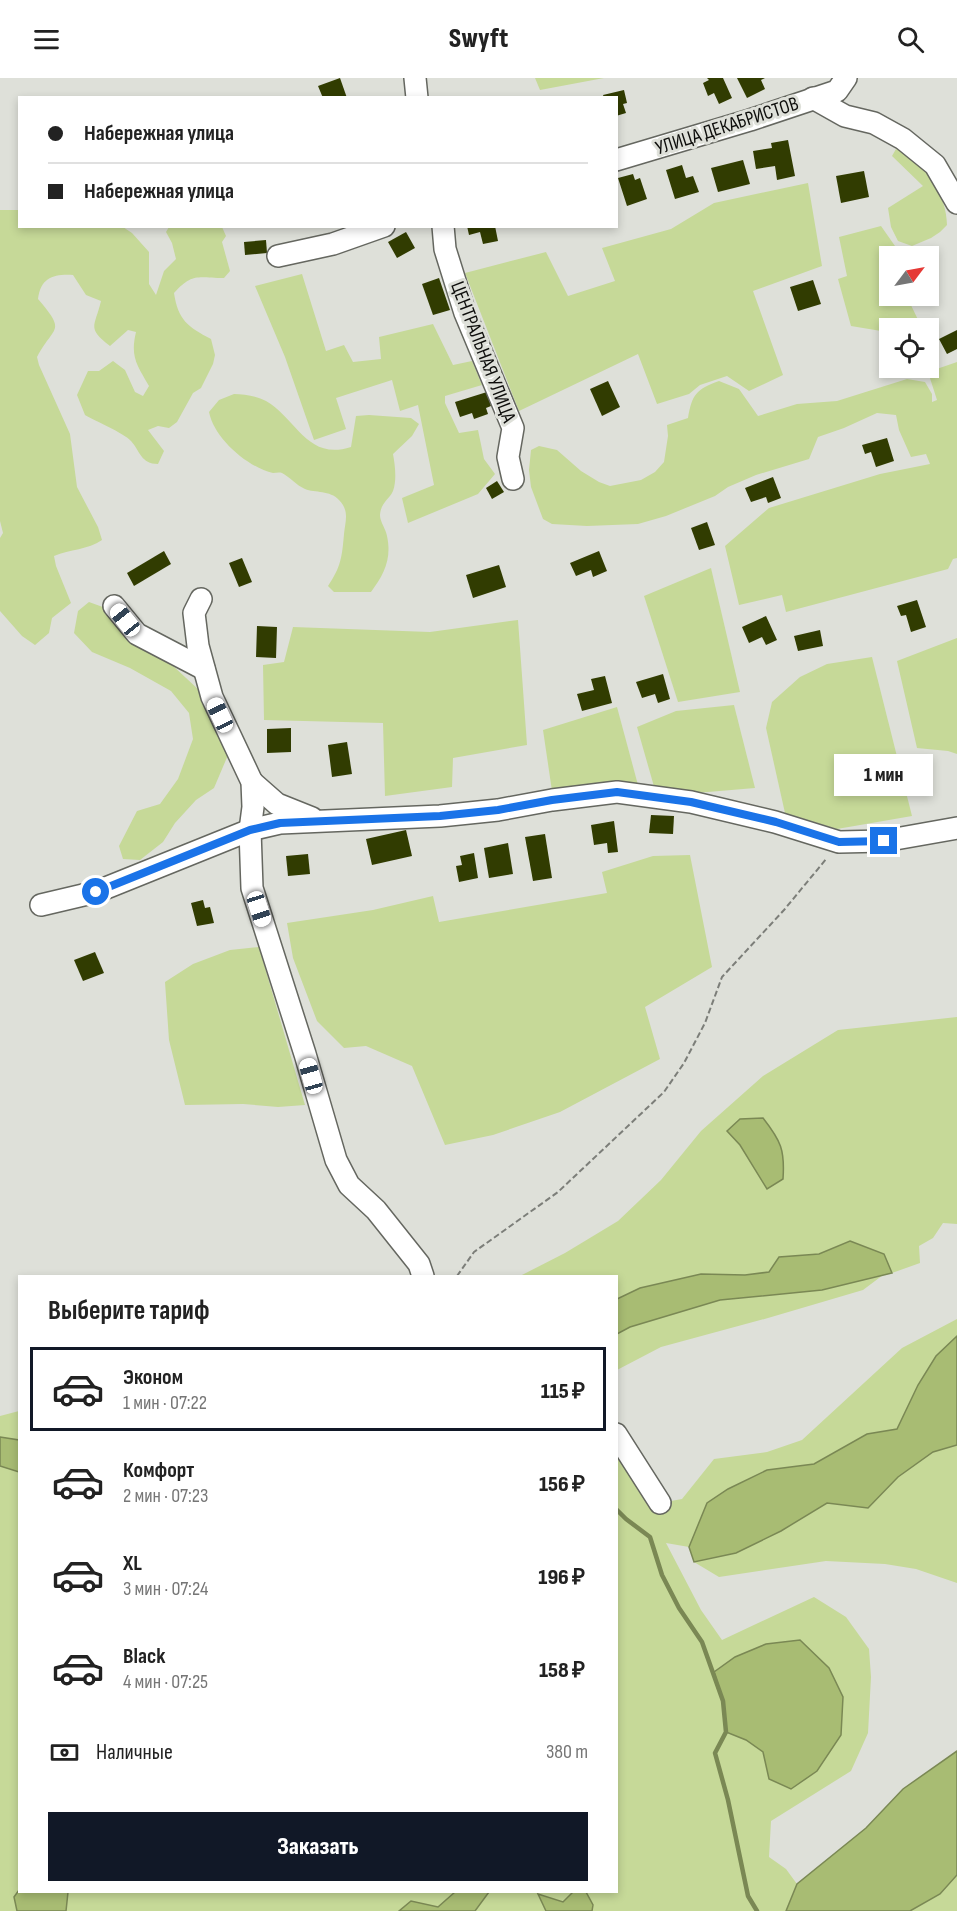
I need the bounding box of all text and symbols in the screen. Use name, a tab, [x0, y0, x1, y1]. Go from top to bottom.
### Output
icon: menu	[30, 23, 63, 56]
text: Swyft	[449, 23, 508, 55]
icon: search	[894, 23, 927, 56]
street label: УЛИЦА ДЕКАБРИСТОВ	[652, 92, 802, 160]
text: Набережная улица	[84, 120, 234, 147]
text: Набережная улица	[84, 178, 234, 205]
north arrow	[879, 246, 939, 306]
map controls	[879, 246, 939, 378]
street label: ЦЕНТРАЛЬНАЯ УЛИЦА	[445, 278, 521, 426]
button: locate	[879, 318, 939, 378]
car	[107, 600, 143, 640]
car	[204, 695, 236, 735]
callout: 1 мин	[834, 754, 934, 796]
text: 1 мин	[864, 763, 903, 787]
route end	[870, 827, 897, 854]
route start	[82, 878, 109, 905]
car	[245, 889, 273, 929]
car	[297, 1056, 325, 1096]
text: Выберите тариф	[48, 1295, 210, 1327]
icon: car	[51, 1362, 105, 1416]
text: Эконом	[123, 1364, 183, 1391]
text: 115 ₽	[541, 1378, 585, 1405]
text: 1 мин · 07:22	[123, 1391, 207, 1415]
icon: car	[51, 1455, 105, 1509]
text: Комфорт	[123, 1457, 194, 1484]
text: 156 ₽	[539, 1471, 585, 1498]
text: 2 мин · 07:23	[123, 1484, 208, 1508]
icon: car	[51, 1548, 105, 1602]
text: XL	[123, 1550, 142, 1577]
text: 196 ₽	[538, 1564, 585, 1591]
text: 3 мин · 07:24	[123, 1577, 208, 1601]
icon: car	[51, 1641, 105, 1695]
text: Black	[123, 1643, 165, 1670]
text: 158 ₽	[539, 1657, 585, 1684]
text: 4 мин · 07:25	[123, 1670, 208, 1694]
icon: cash	[48, 1736, 81, 1769]
text: Наличные	[96, 1739, 173, 1766]
text: 380 m	[546, 1740, 588, 1764]
button: Заказать	[48, 1812, 588, 1881]

